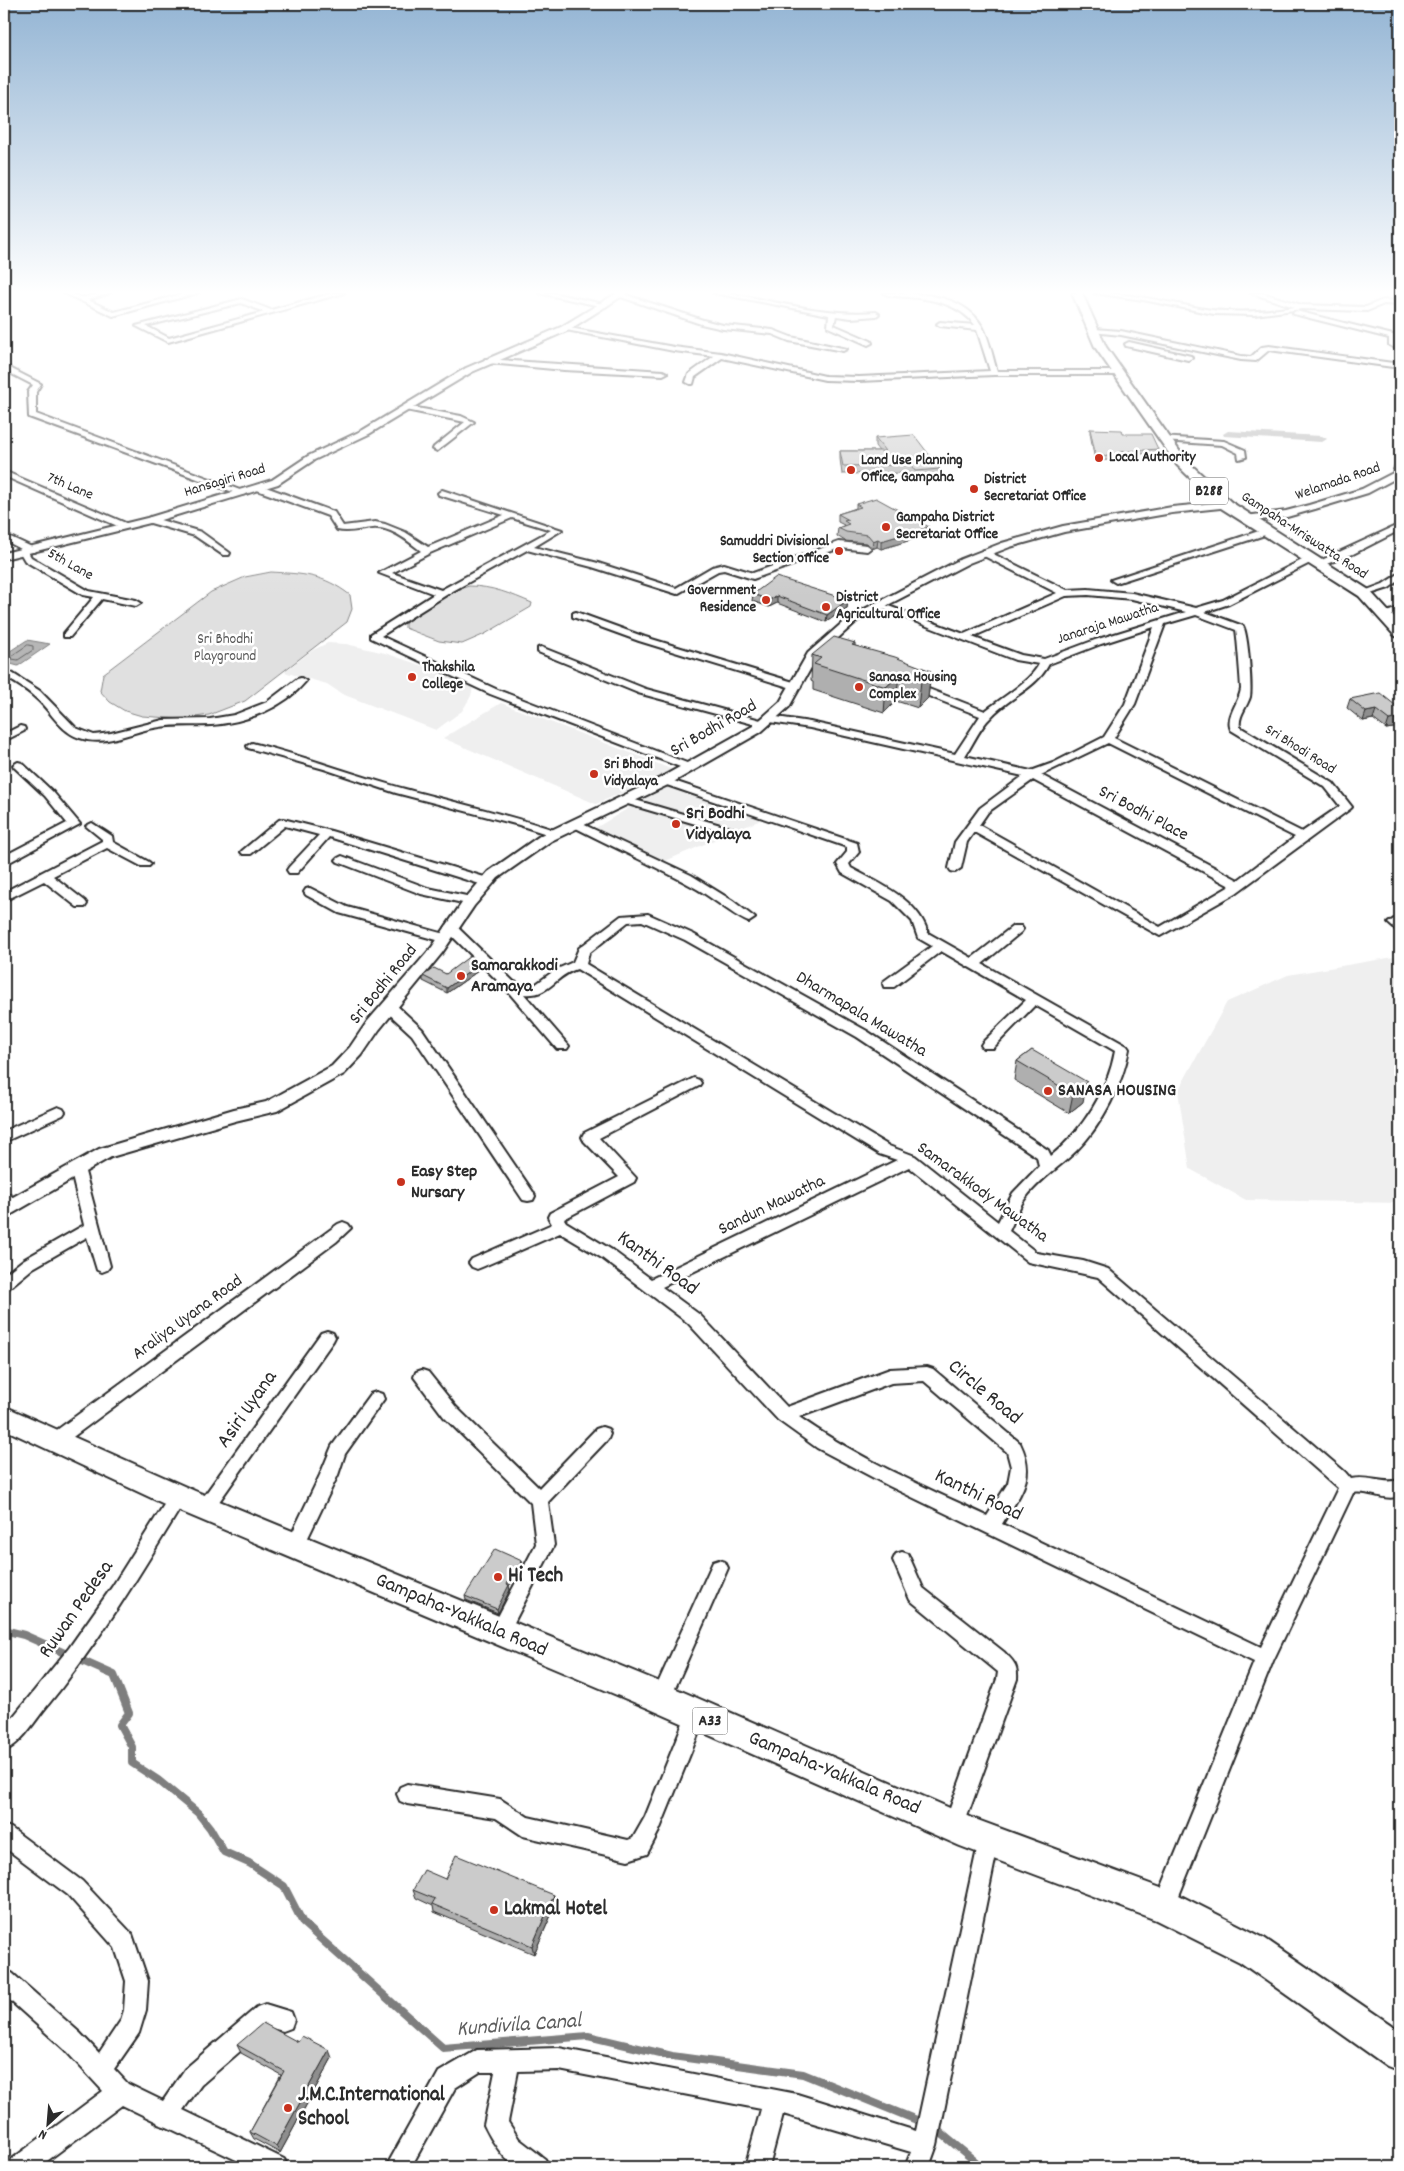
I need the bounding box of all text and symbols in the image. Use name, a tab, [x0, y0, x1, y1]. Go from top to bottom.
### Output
place label: Local Authority	[1109, 447, 1196, 469]
place label: Land Use Planning Office, Gampaha	[861, 450, 963, 489]
marker: Local Authority	[1093, 452, 1105, 464]
street label: Welamada Road	[1292, 457, 1384, 507]
street label: Hansagiri Road	[182, 458, 268, 504]
marker: Land Use Planning Office, Gampaha	[845, 464, 857, 476]
street label: 7th Lane	[43, 467, 97, 507]
place label: District Secretariat Office	[984, 469, 1086, 508]
road number: B288	[1190, 478, 1228, 504]
marker: District Secretariat Office	[968, 483, 980, 495]
street label: Gampaha-Mriswatta Road	[1236, 487, 1372, 585]
place label: Gampaha District Secretariat Office	[896, 507, 998, 546]
marker: Gampaha District Secretariat Office	[880, 521, 892, 533]
place label: Samuddri Divisional Section office	[720, 531, 829, 570]
street label: 5th Lane	[43, 543, 97, 587]
marker: Samuddri Divisional Section office	[833, 545, 845, 557]
place label: Government Residence	[687, 580, 756, 619]
place label: District Agricultural Office	[836, 587, 941, 626]
marker: Government Residence	[760, 594, 772, 606]
street label: Janaraja Mawatha	[1054, 597, 1162, 651]
marker: District Agricultural Office	[820, 601, 832, 613]
park label: Sri Bhodhi Playground	[194, 629, 256, 668]
place label: Thakshila College	[422, 657, 476, 696]
place label: Sanasa Housing Complex	[869, 667, 957, 706]
marker: Thakshila College	[406, 671, 418, 683]
marker: Sanasa Housing Complex	[853, 681, 865, 693]
street label: Sri Bodhi Road	[666, 694, 762, 764]
street label: Sri Bhodi Road	[1260, 719, 1340, 781]
place label: Sri Bhodi Vidyalaya	[604, 754, 659, 793]
marker: Sri Bhodi Vidyalaya	[588, 768, 600, 780]
street label: Sri Bodhi Place	[1094, 780, 1193, 848]
place label: Sri Bodhi Vidyalaya	[686, 802, 751, 848]
marker: Sri Bodhi Vidyalaya	[670, 818, 682, 830]
street label: Sri Bodhi Road	[344, 940, 424, 1030]
place label: Samarakkodi Aramaya	[471, 954, 559, 1000]
street label: Dharmapala Mawatha	[791, 966, 932, 1064]
marker: Samarakkodi Aramaya	[455, 970, 467, 982]
place label: SANASA HOUSING	[1058, 1079, 1176, 1104]
marker: SANASA HOUSING	[1042, 1085, 1054, 1097]
street label: Samarakkody Mawatha	[911, 1137, 1053, 1250]
place label: Easy Step Nursary	[411, 1160, 477, 1206]
street label: Sandun Mawatha	[715, 1169, 830, 1243]
marker: Easy Step Nursary	[395, 1176, 407, 1188]
street label: Kanthi Road	[610, 1224, 704, 1304]
street label: Araliya Uyana Road	[128, 1269, 248, 1367]
street label: Circle Road	[940, 1353, 1028, 1433]
street label: Asiri Uyana	[210, 1364, 286, 1455]
street label: Kanthi Road	[929, 1462, 1027, 1530]
street label: Ruwan Pedesa	[32, 1554, 123, 1665]
place label: Hi Tech	[508, 1562, 563, 1592]
street label: Gampaha-Yakkala Road	[370, 1566, 552, 1666]
marker: Hi Tech	[492, 1571, 504, 1583]
road number: A33	[692, 1708, 728, 1734]
street label: Gampaha-Yakkala Road	[743, 1724, 925, 1824]
place label: Lakmal Hotel	[504, 1895, 608, 1925]
marker: Lakmal Hotel	[488, 1904, 500, 1916]
water label: Kundivila Canal	[456, 2006, 584, 2046]
place label: J.M.C.International School	[298, 2081, 446, 2135]
north arrow	[22, 2098, 72, 2148]
marker: J.M.C.International School	[282, 2102, 294, 2114]
text: N	[36, 2123, 51, 2144]

